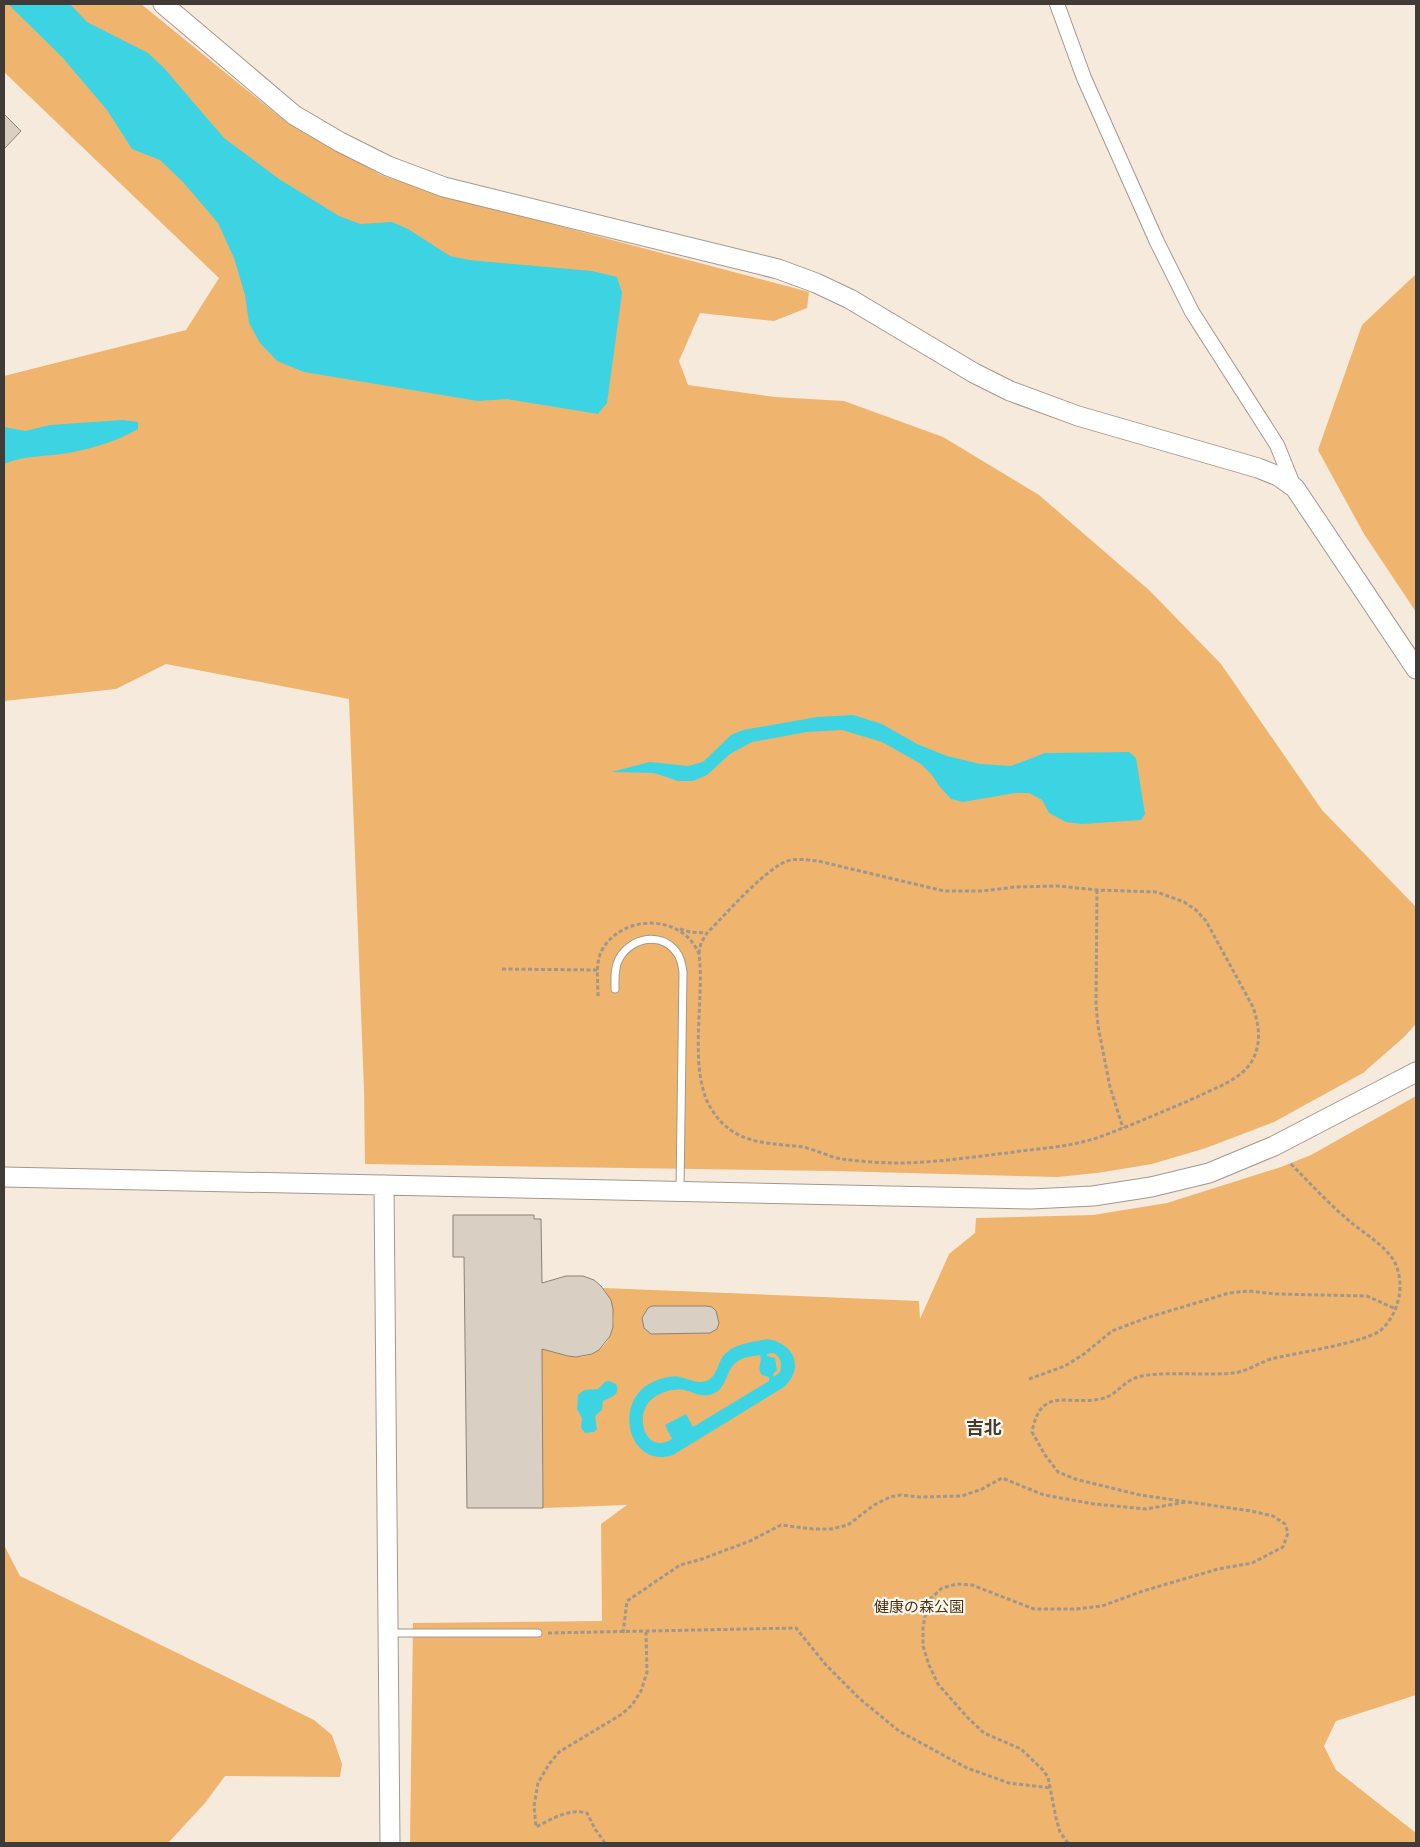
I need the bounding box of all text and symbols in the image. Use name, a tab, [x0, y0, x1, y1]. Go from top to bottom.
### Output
district label: 吉北	[966, 1414, 1002, 1441]
park label: 健康の森公園	[874, 1595, 964, 1618]

